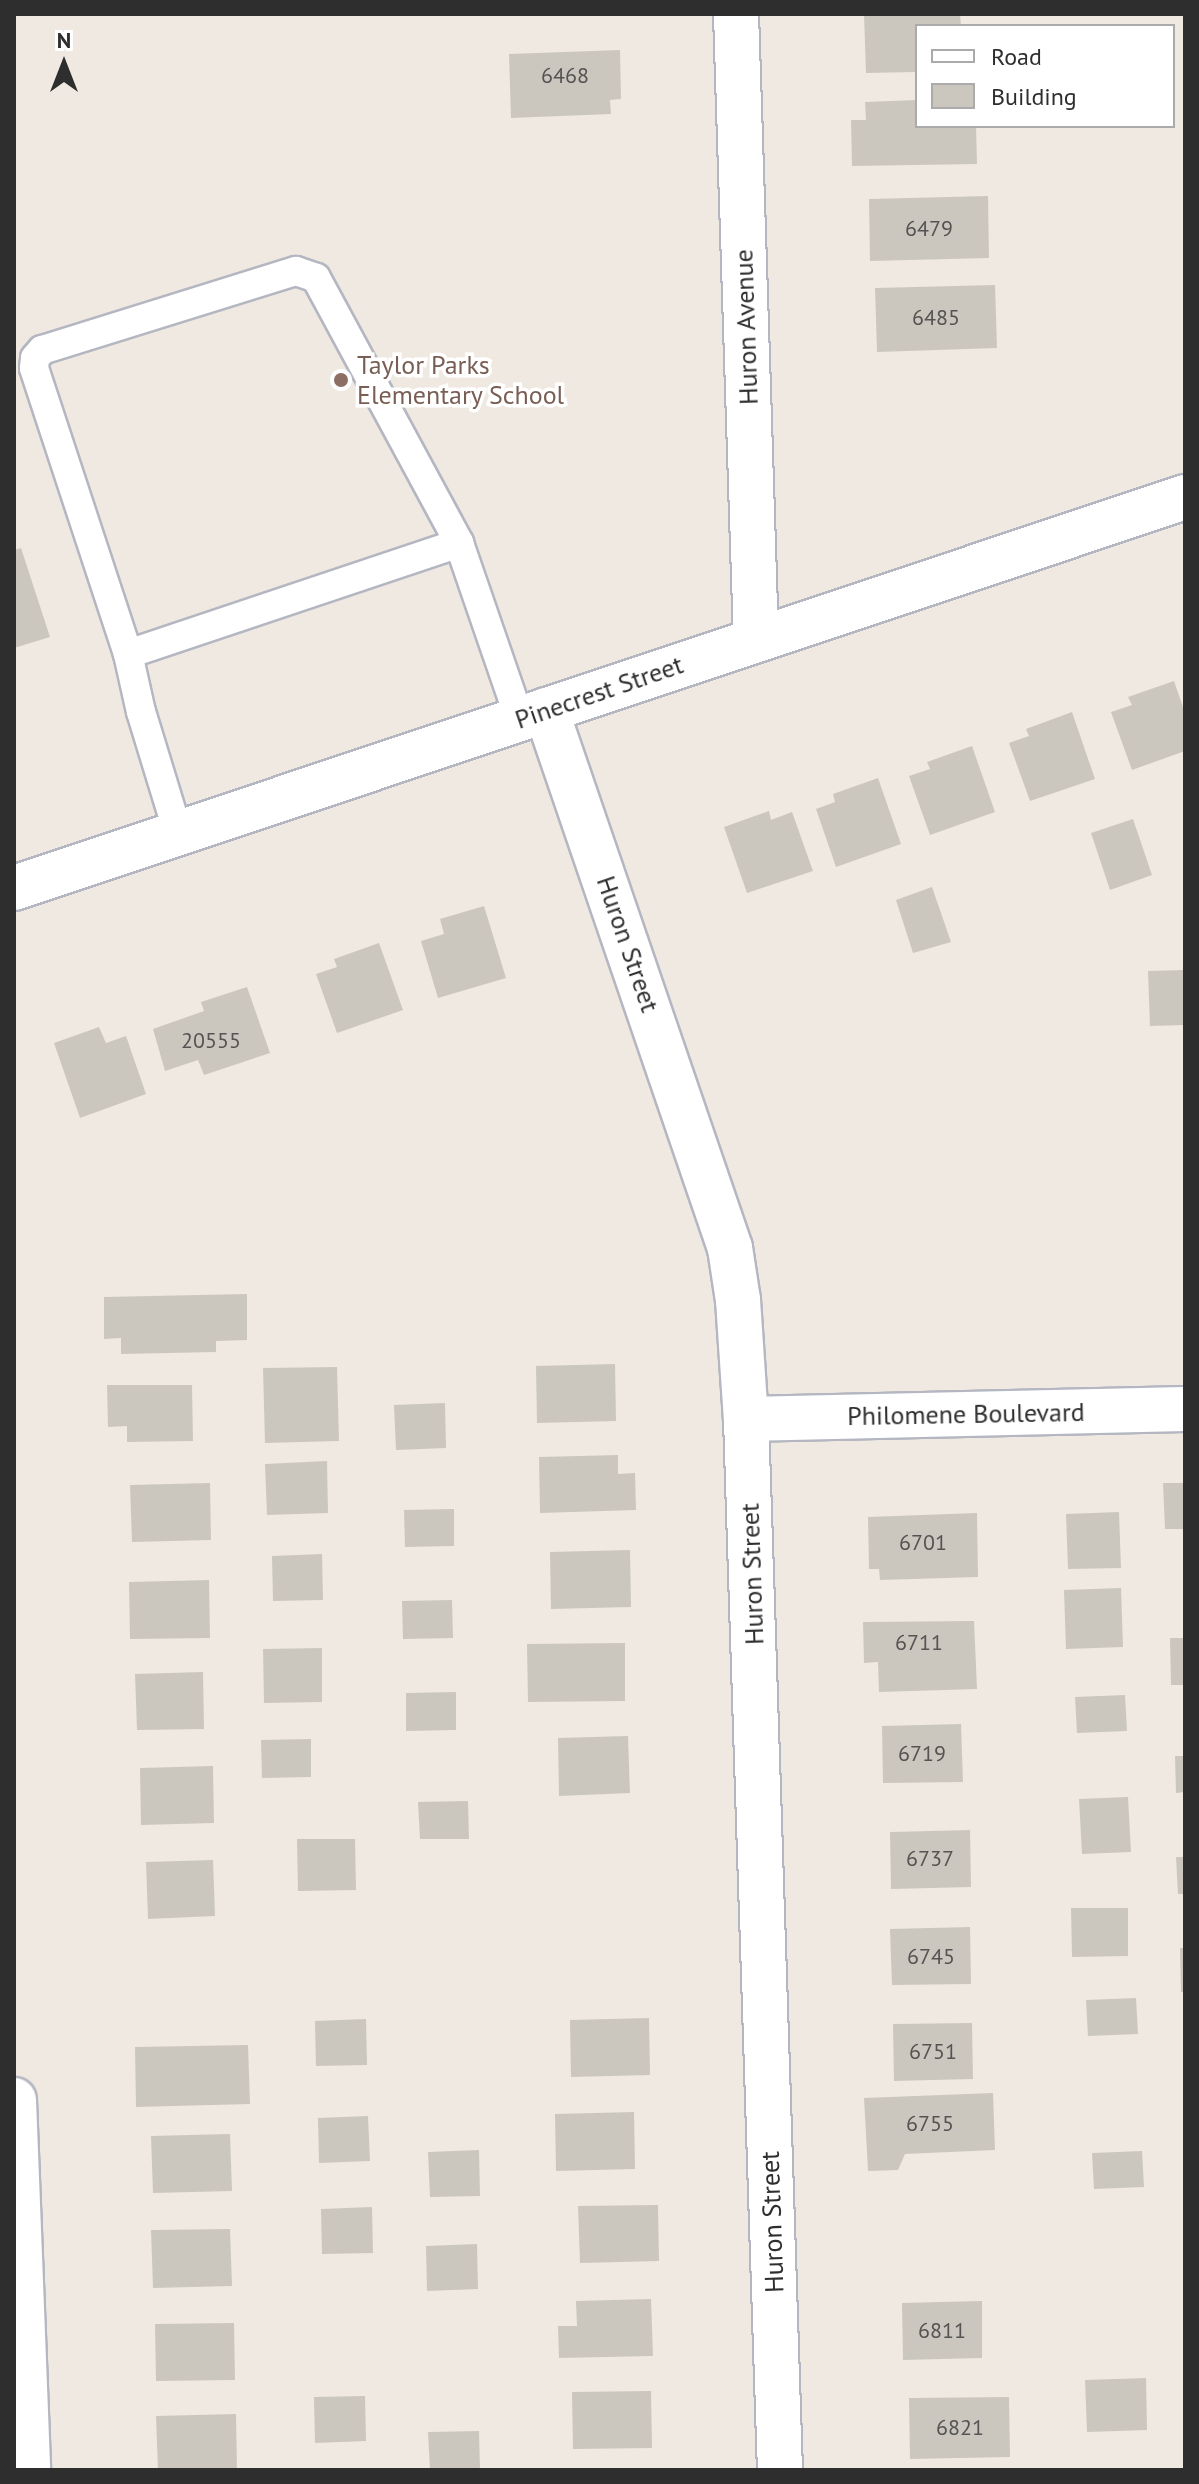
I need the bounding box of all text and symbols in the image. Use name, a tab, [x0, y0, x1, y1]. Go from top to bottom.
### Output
north arrow	[24, 24, 104, 104]
legend	[915, 24, 1175, 128]
text: N	[57, 26, 71, 54]
text: Road	[991, 41, 1042, 72]
house number: 6468	[541, 63, 589, 89]
text: Building	[991, 81, 1077, 112]
house number: 6479	[905, 216, 953, 242]
street label: Huron Avenue	[728, 248, 764, 406]
house number: 6485	[912, 305, 960, 331]
place label: Taylor Parks Elementary School	[357, 349, 565, 410]
marker: Taylor Parks Elementary School	[332, 371, 350, 389]
street label: Pinecrest Street	[511, 649, 687, 735]
street label: Huron Street	[590, 872, 666, 1016]
house number: 20555	[181, 1028, 241, 1054]
street label: Philomene Boulevard	[847, 1396, 1085, 1432]
street label: Huron Street	[734, 1503, 770, 1645]
house number: 6701	[899, 1530, 947, 1556]
house number: 6711	[895, 1630, 943, 1656]
house number: 6719	[898, 1741, 946, 1767]
house number: 6737	[906, 1846, 954, 1872]
house number: 6745	[907, 1944, 955, 1970]
house number: 6751	[909, 2039, 957, 2065]
house number: 6755	[906, 2111, 954, 2137]
street label: Huron Street	[754, 2151, 790, 2293]
house number: 6811	[918, 2318, 966, 2344]
house number: 6821	[936, 2415, 984, 2441]

